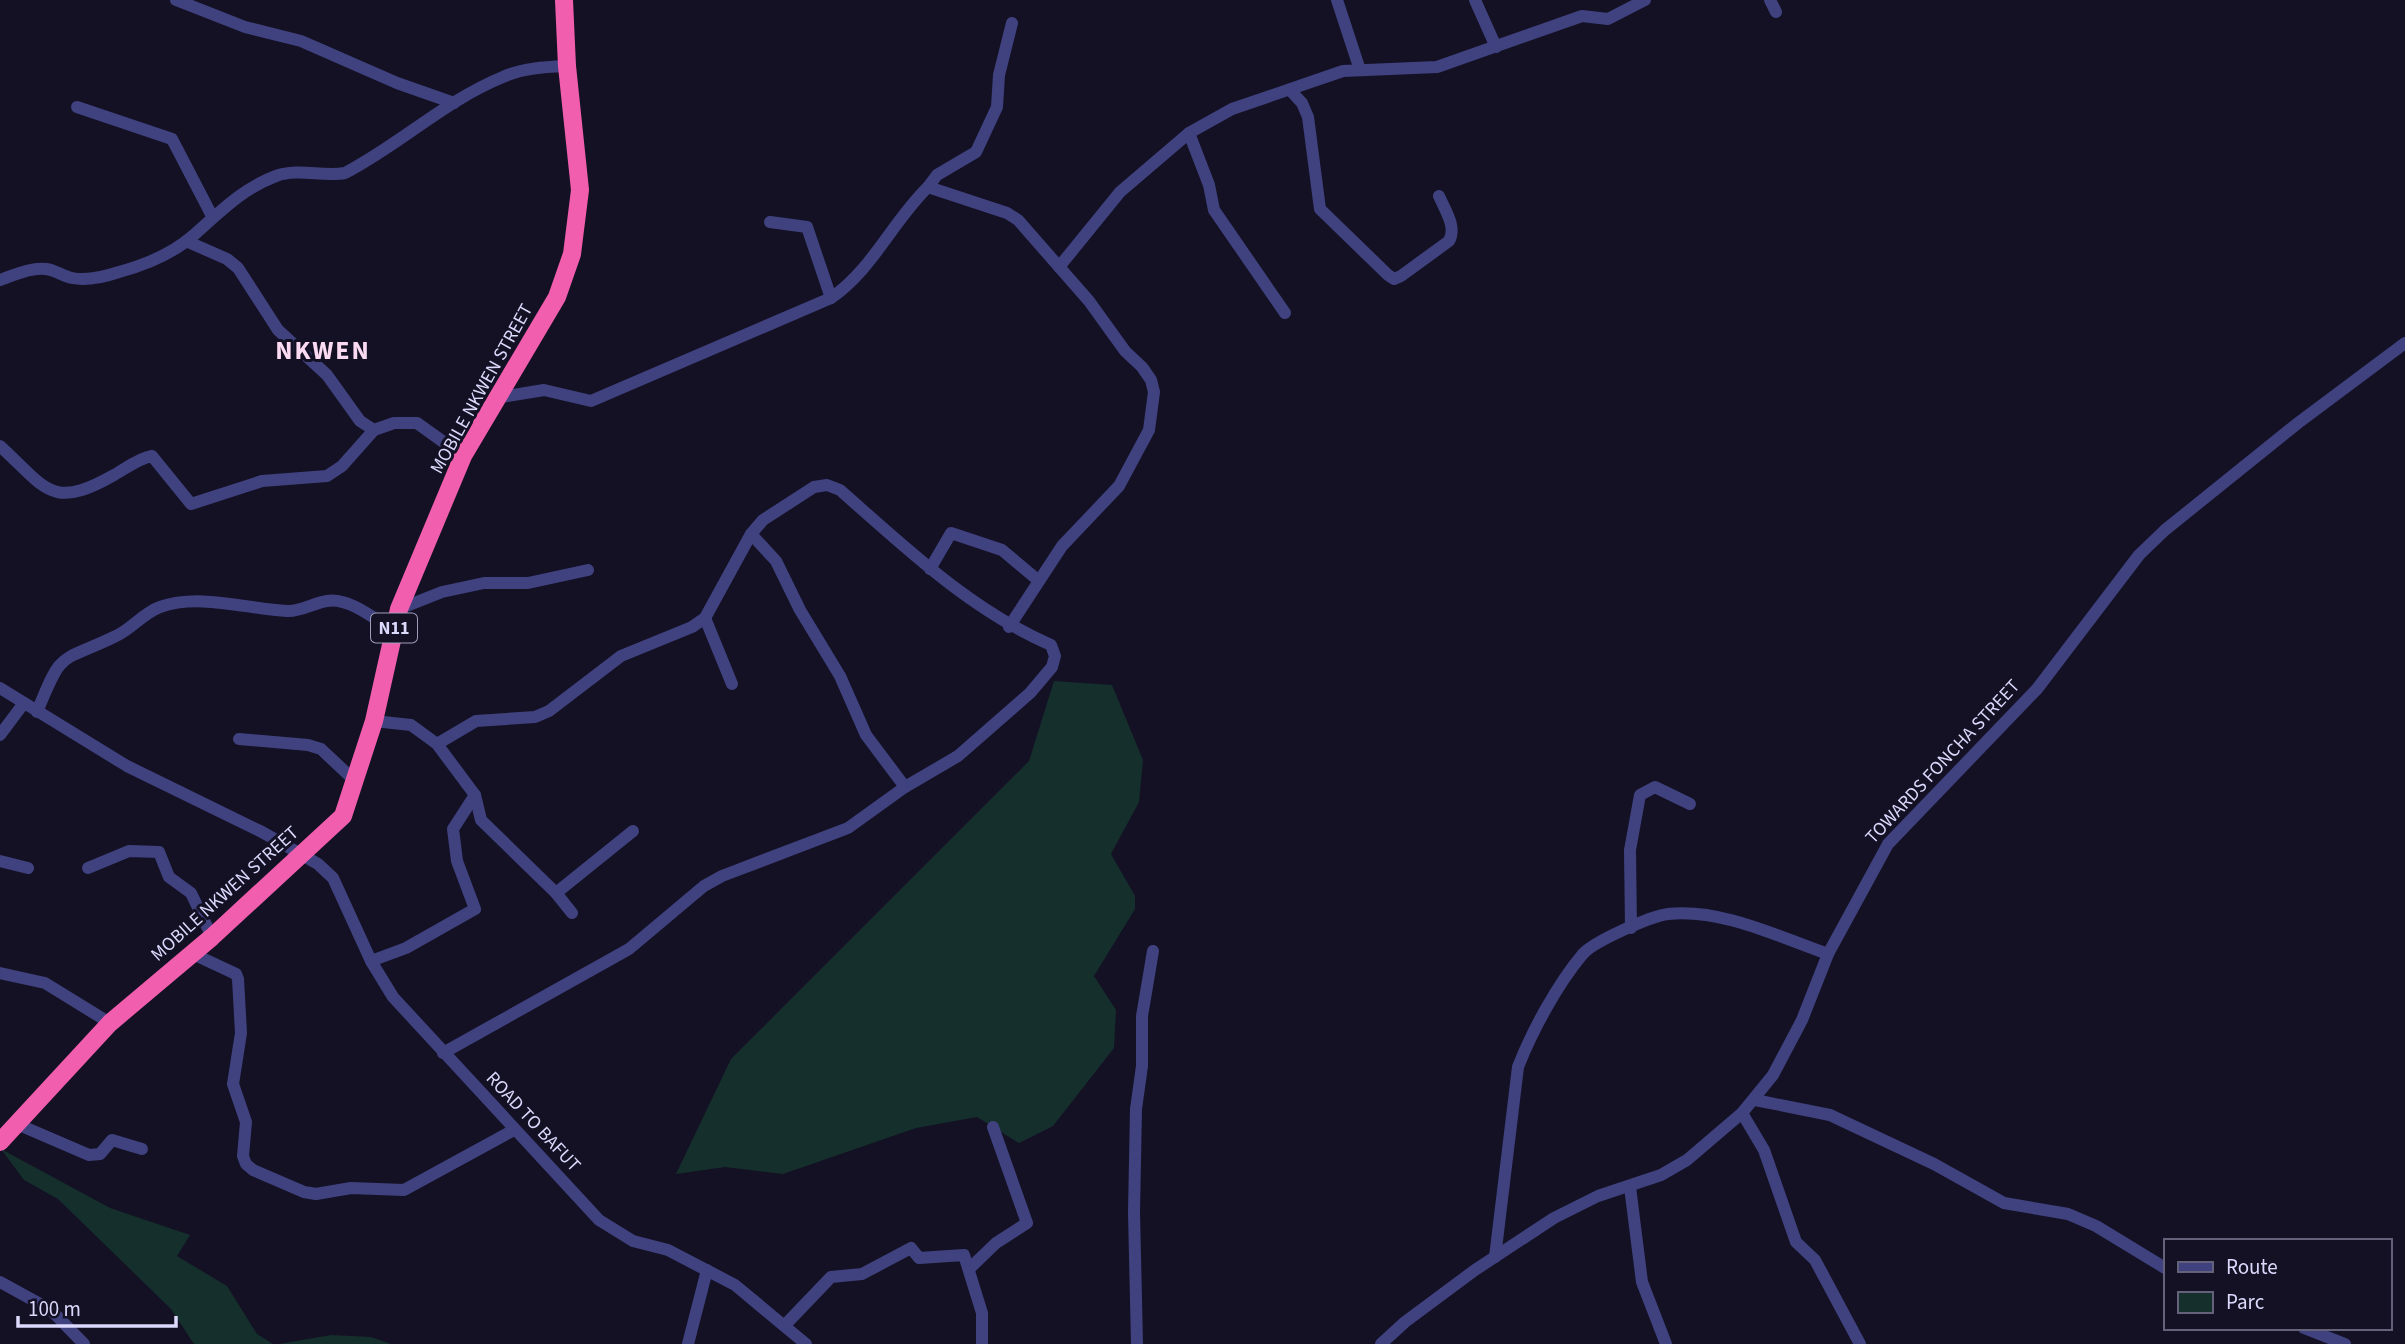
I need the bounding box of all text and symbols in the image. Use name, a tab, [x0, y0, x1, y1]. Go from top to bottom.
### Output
street label: MOBILE NKWEN STREET	[424, 299, 540, 479]
district label: NKWEN	[275, 332, 371, 369]
road number: N11	[371, 614, 417, 642]
street label: TOWARDS FONCHA STREET	[1859, 674, 2027, 850]
street label: MOBILE NKWEN STREET	[145, 820, 305, 968]
street label: ROAD TO BAFUT	[479, 1066, 587, 1178]
legend	[2164, 1239, 2391, 1330]
text: Route	[2226, 1252, 2278, 1282]
scale bar	[18, 1284, 175, 1328]
text: Parc	[2226, 1287, 2265, 1317]
text: 100 m	[28, 1294, 81, 1324]

